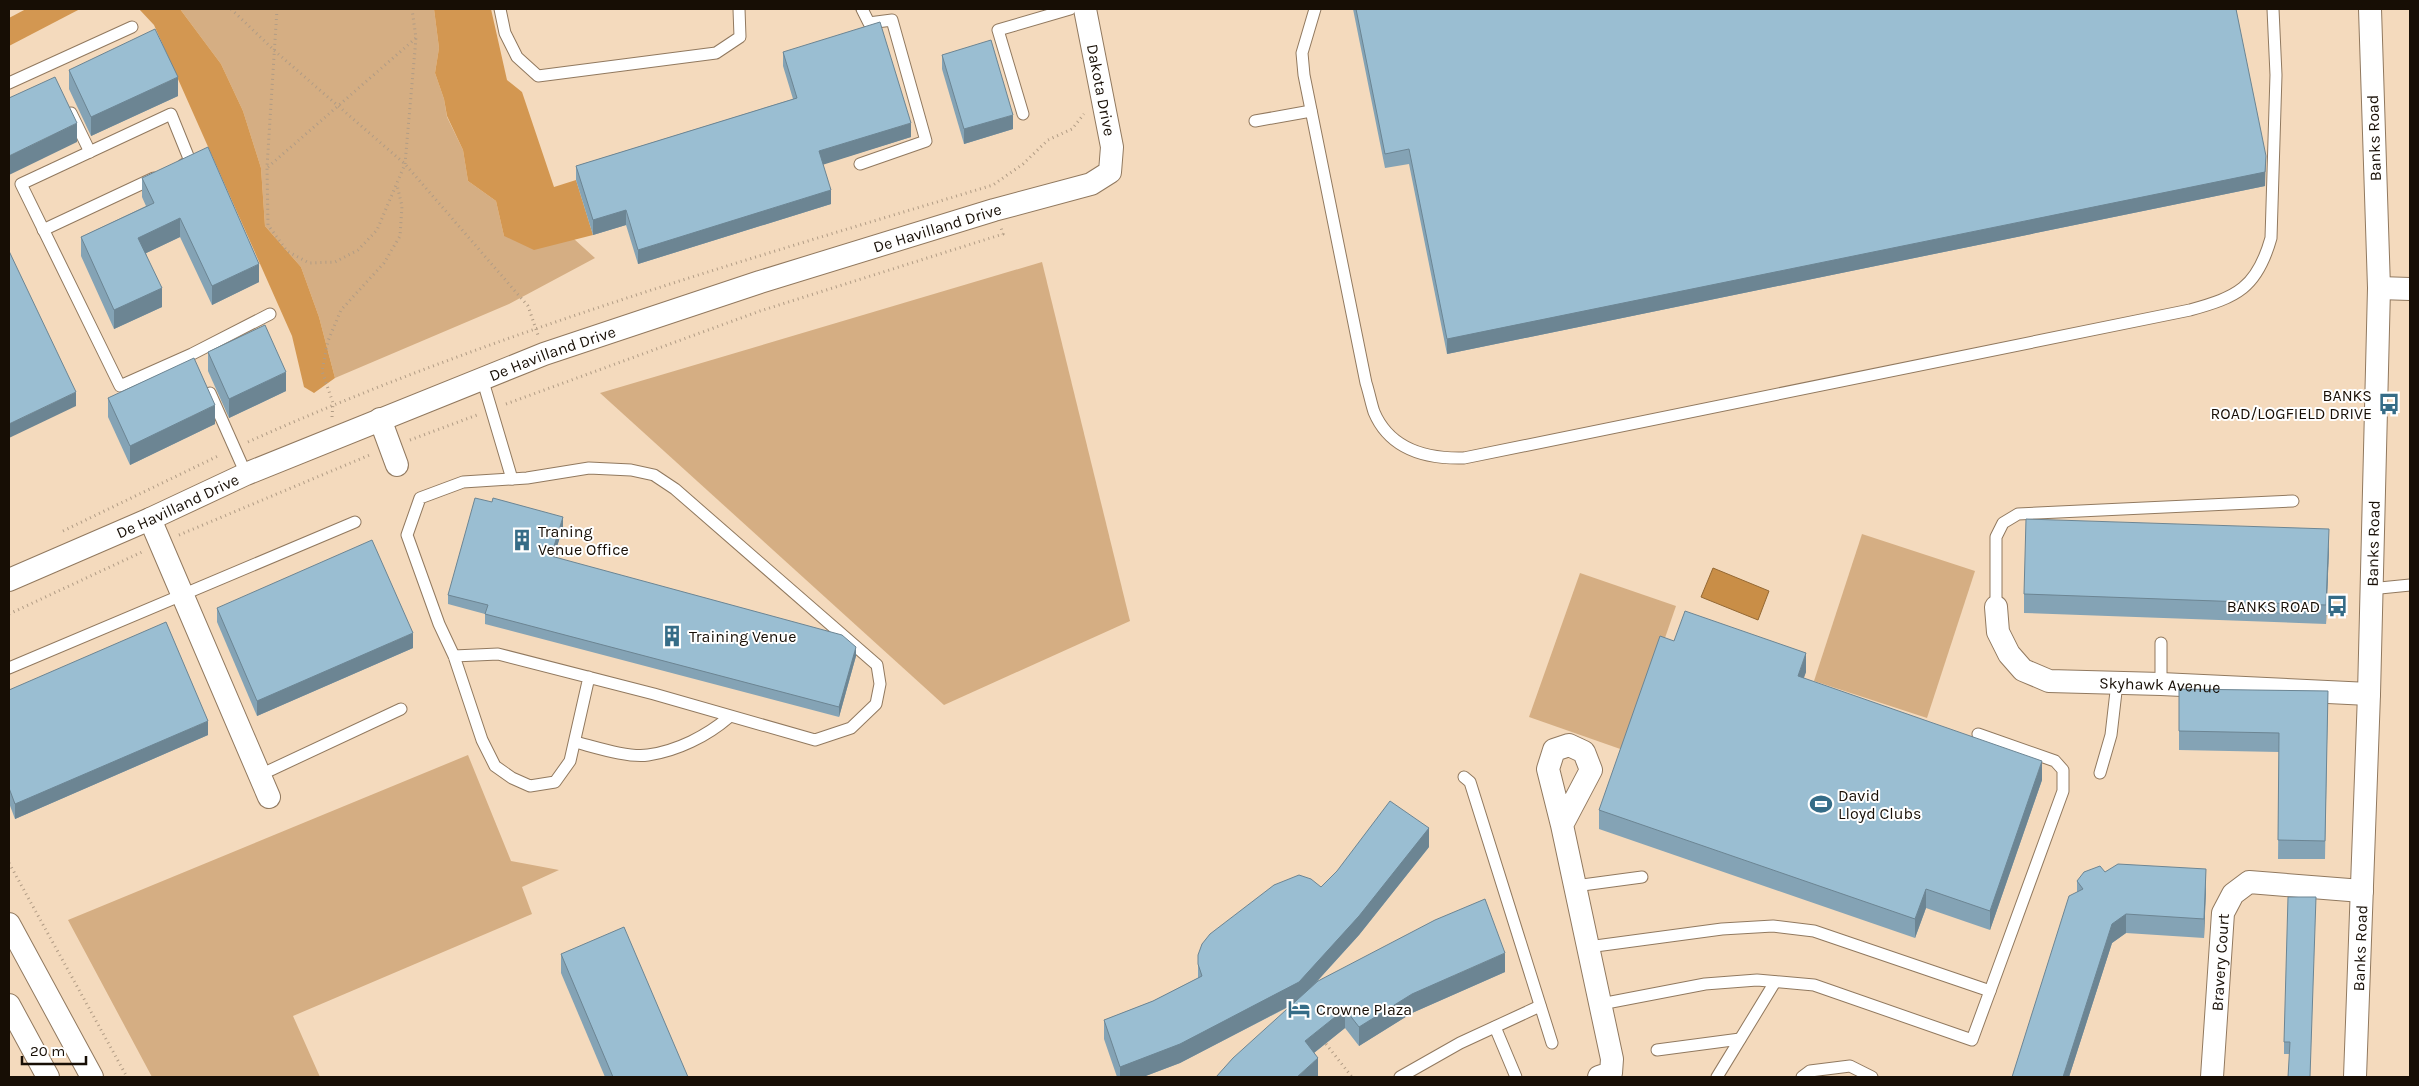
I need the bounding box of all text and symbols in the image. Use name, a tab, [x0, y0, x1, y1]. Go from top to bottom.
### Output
street label: Dakota Drive	[1083, 42, 1119, 138]
street label: Banks Road	[2363, 94, 2385, 182]
street label: De Havilland Drive	[871, 199, 1003, 256]
street label: De Havilland Drive	[486, 321, 618, 385]
place label: BANKS ROAD/LOGFIELD DRIVE	[2211, 386, 2372, 423]
bus stop icon: BANKS ROAD/LOGFIELD DRIVE	[2376, 391, 2402, 417]
street label: De Havilland Drive	[113, 469, 242, 542]
street label: Banks Road	[2362, 500, 2383, 587]
place label: Traning Venue Office	[538, 522, 629, 559]
building icon: Traning Venue Office	[509, 527, 535, 553]
bus stop icon: BANKS ROAD	[2324, 593, 2350, 619]
place label: BANKS ROAD	[2227, 597, 2320, 616]
building icon: Training Venue	[659, 623, 685, 649]
place label: Training Venue	[689, 627, 796, 646]
street label: Skyhawk Avenue	[2099, 673, 2221, 696]
place label: David Lloyd Clubs	[1838, 786, 1921, 823]
sports icon: David Lloyd Clubs	[1808, 791, 1834, 817]
street label: Banks Road	[2349, 904, 2371, 992]
street label: Bravery Court	[2207, 913, 2232, 1012]
hotel icon: Crowne Plaza	[1286, 996, 1312, 1022]
place label: Crowne Plaza	[1316, 1000, 1412, 1019]
scale bar	[22, 1034, 86, 1066]
text: 20 m	[30, 1042, 65, 1060]

